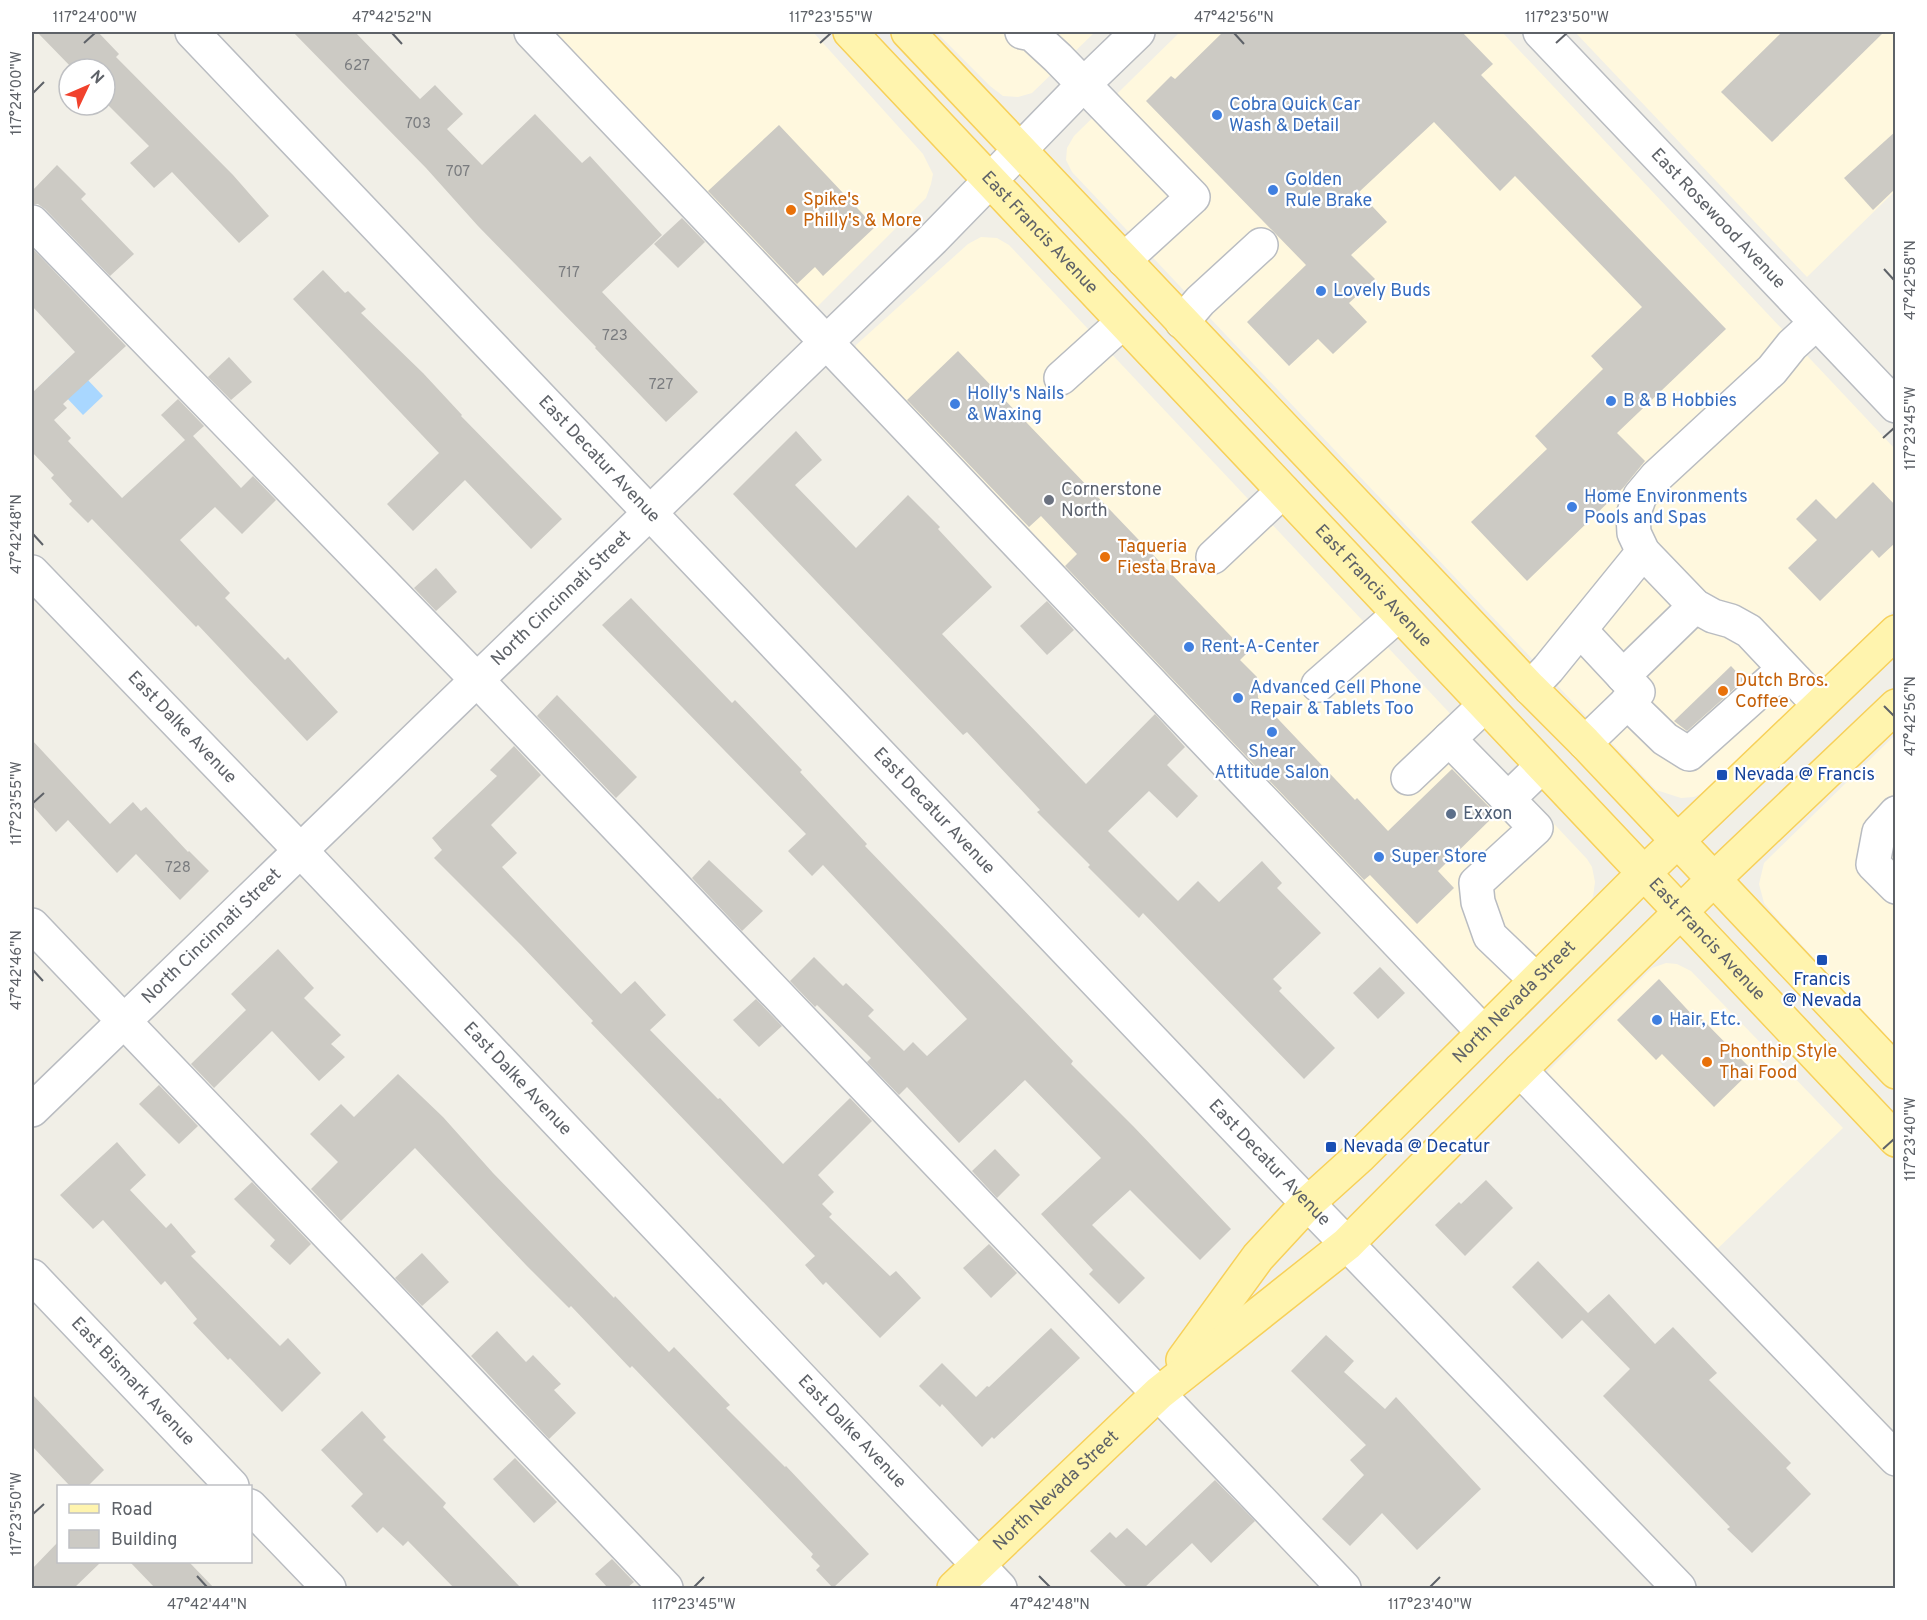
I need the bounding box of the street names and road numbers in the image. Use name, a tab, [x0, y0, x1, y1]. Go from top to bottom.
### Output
street label: East Rosewood Avenue	[1645, 144, 1790, 294]
street label: East Francis Avenue	[976, 166, 1103, 299]
street label: East Decatur Avenue	[533, 391, 665, 528]
street label: East Francis Avenue	[1310, 520, 1437, 652]
street label: North Cincinnati Street	[486, 526, 636, 671]
street label: East Dalke Avenue	[122, 666, 242, 789]
street label: East Decatur Avenue	[868, 743, 1000, 880]
street label: North Cincinnati Street	[137, 863, 287, 1009]
street label: East Francis Avenue	[1643, 873, 1770, 1006]
street label: North Nevada Street	[1448, 936, 1581, 1069]
street label: East Dalke Avenue	[458, 1018, 577, 1141]
street label: East Decatur Avenue	[1203, 1095, 1335, 1231]
street label: East Bismark Avenue	[66, 1312, 199, 1451]
street label: East Dalke Avenue	[793, 1370, 911, 1493]
street label: North Nevada Street	[988, 1426, 1124, 1556]

